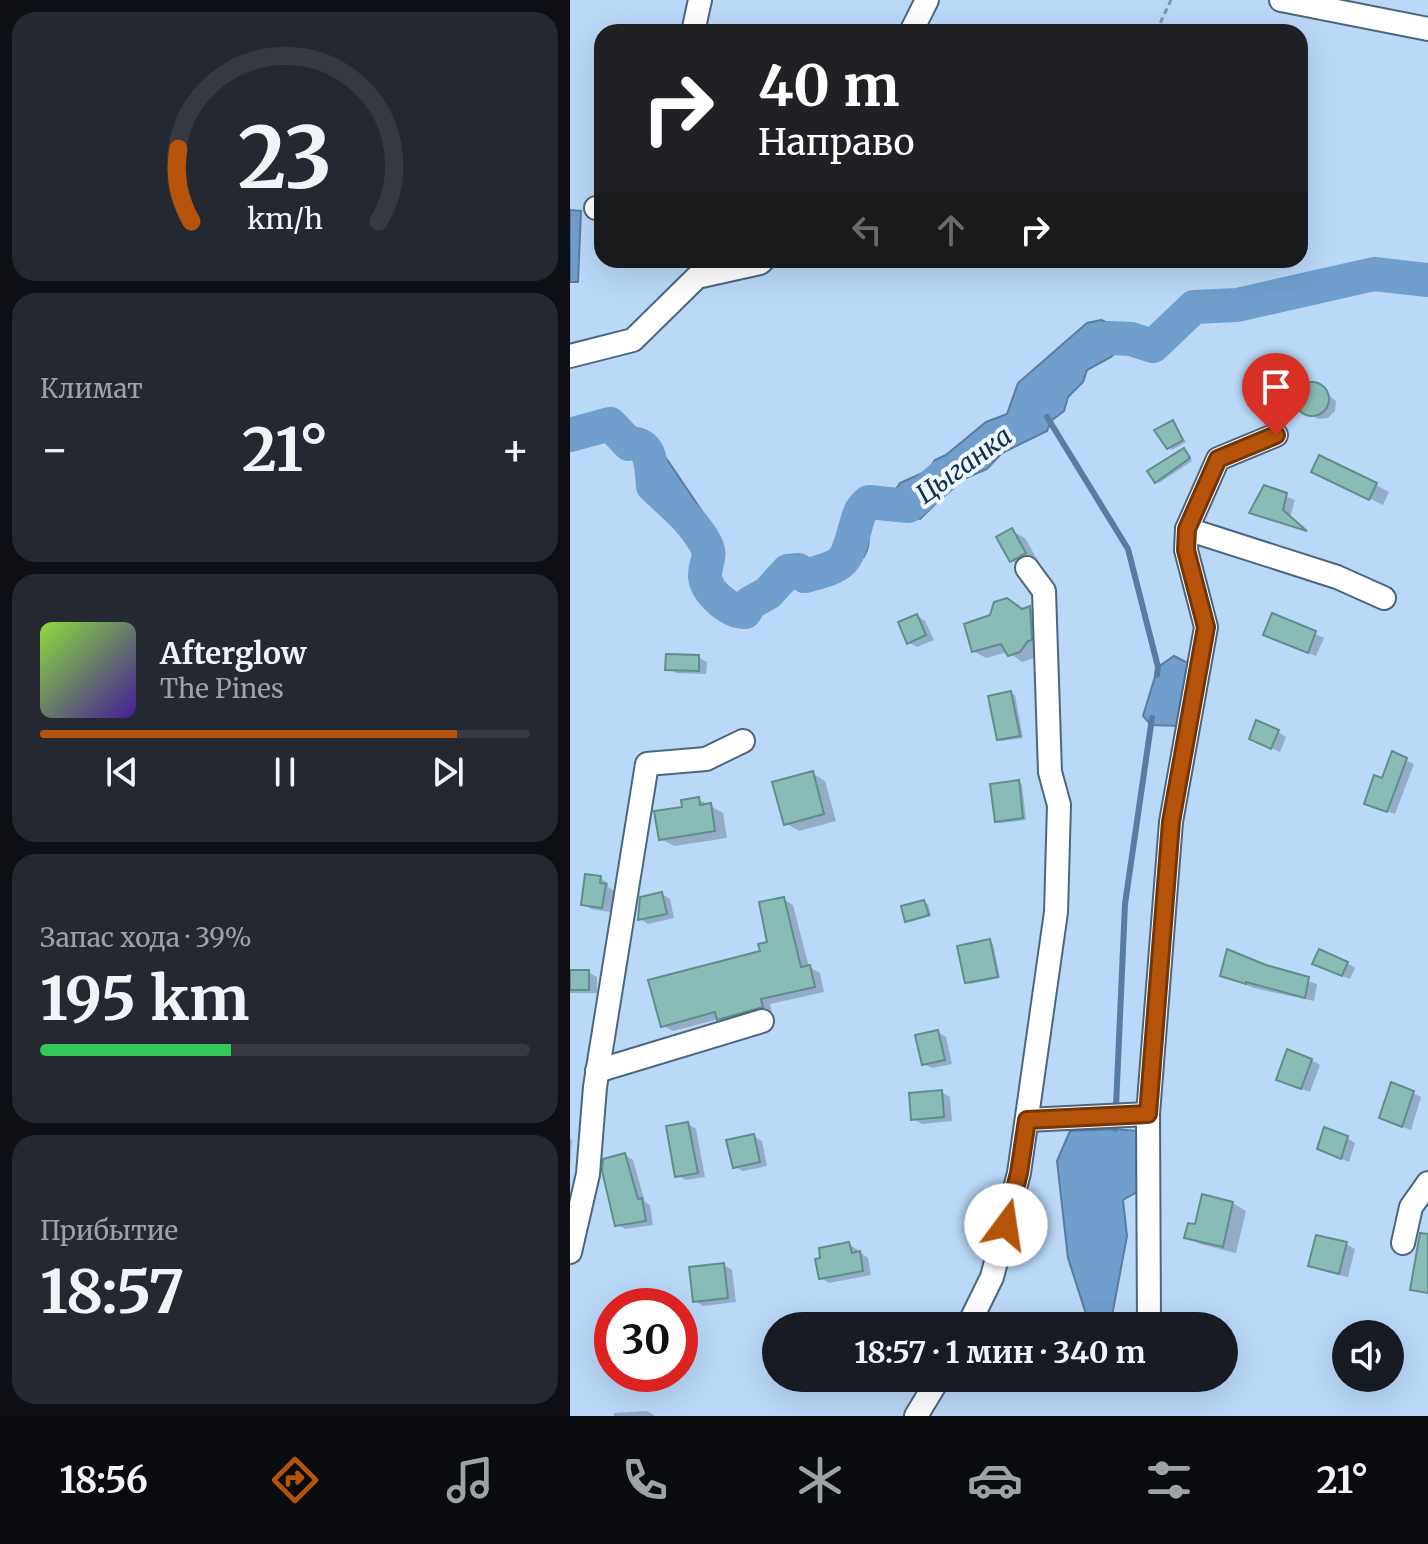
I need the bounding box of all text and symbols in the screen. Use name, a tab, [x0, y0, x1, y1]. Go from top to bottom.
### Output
text: 40 m	[758, 51, 900, 121]
icon: right	[626, 56, 730, 160]
text: 23	[238, 106, 332, 211]
text: Направо	[758, 120, 914, 165]
text: km/h	[247, 202, 323, 238]
icon: left	[845, 208, 889, 252]
icon: ahead	[929, 208, 973, 252]
icon: right	[1013, 208, 1057, 252]
pin	[1242, 353, 1310, 435]
icon: arrive	[1254, 365, 1298, 409]
text: Климат	[40, 372, 143, 405]
text: 21°	[242, 412, 328, 487]
water label: Цыганка	[909, 419, 1018, 510]
text: −	[40, 422, 69, 477]
text: +	[501, 422, 530, 477]
text: Afterglow	[160, 634, 307, 672]
text: The Pines	[160, 672, 284, 705]
icon: previous	[100, 750, 144, 794]
icon: pause	[263, 750, 307, 794]
icon: next	[426, 750, 470, 794]
text: Запас хода · 39%	[40, 921, 252, 954]
text: 195 km	[40, 961, 250, 1036]
position arrow	[964, 1183, 1048, 1267]
text: Прибытие	[40, 1214, 178, 1247]
text: 18:57	[40, 1254, 184, 1329]
speed limit sign: 30	[594, 1288, 698, 1392]
map controls	[1332, 1320, 1404, 1392]
button: sound	[1332, 1320, 1404, 1392]
text: 18:57 · 1 мин · 340 m	[854, 1333, 1146, 1371]
icon: directions	[267, 1452, 323, 1508]
icon: music	[442, 1452, 498, 1508]
icon: phone	[617, 1452, 673, 1508]
icon: climate	[792, 1452, 848, 1508]
icon: car	[967, 1452, 1023, 1508]
icon: filters	[1141, 1452, 1197, 1508]
text: 18:56	[59, 1458, 148, 1503]
text: 21°	[1316, 1458, 1368, 1503]

